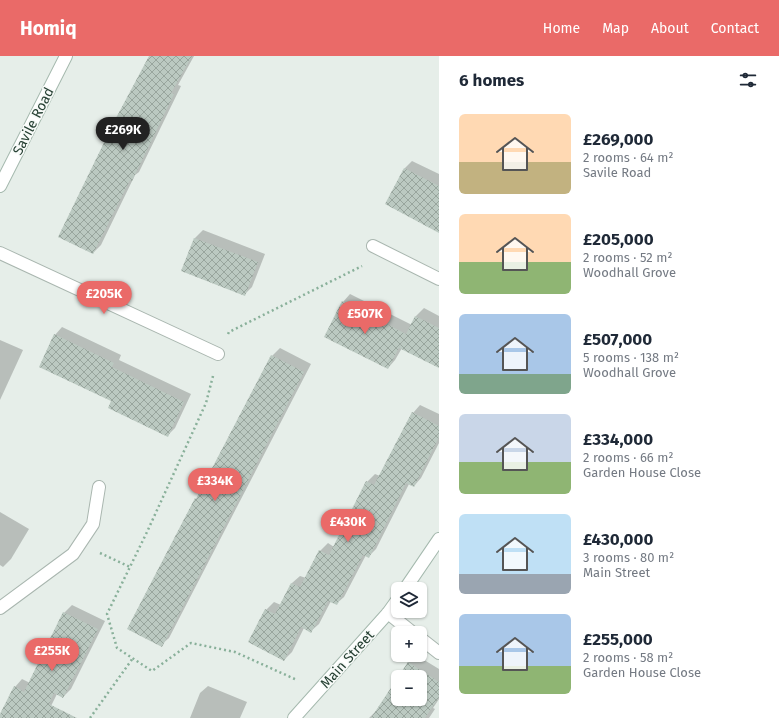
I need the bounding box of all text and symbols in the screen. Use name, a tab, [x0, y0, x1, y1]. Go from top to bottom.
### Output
text: Homiq	[20, 17, 77, 40]
text: Home	[543, 20, 580, 37]
text: Map	[602, 20, 629, 37]
text: About	[651, 20, 689, 37]
text: Contact	[711, 20, 759, 37]
icon: filters	[737, 69, 759, 91]
text: 6 homes	[459, 70, 524, 91]
street label: Savile Road	[9, 85, 58, 158]
pin: £269K	[95, 117, 151, 151]
text: £269K	[105, 122, 141, 137]
text: £269,000	[583, 129, 653, 150]
icon: home	[491, 130, 539, 178]
text: 2 rooms · 64 m²	[583, 150, 673, 165]
text: Savile Road	[583, 165, 651, 180]
text: £205,000	[583, 229, 654, 250]
icon: home	[491, 230, 539, 278]
text: 2 rooms · 52 m²	[583, 250, 672, 265]
text: Woodhall Grove	[583, 265, 676, 280]
pin: £205K	[76, 281, 132, 315]
text: £205K	[86, 286, 122, 301]
pin: £507K	[337, 301, 393, 335]
text: £507K	[347, 306, 383, 321]
text: £507,000	[583, 329, 652, 350]
icon: home	[491, 330, 539, 378]
text: 5 rooms · 138 m²	[583, 350, 679, 365]
text: Woodhall Grove	[583, 365, 676, 380]
text: £334,000	[583, 429, 653, 450]
icon: home	[491, 430, 539, 478]
text: 2 rooms · 66 m²	[583, 450, 674, 465]
text: Garden House Close	[583, 465, 701, 480]
pin: £334K	[187, 468, 243, 502]
text: £334K	[197, 473, 233, 488]
pin: £430K	[320, 509, 376, 543]
text: £430K	[330, 514, 366, 529]
text: £430,000	[583, 529, 653, 550]
icon: home	[491, 530, 539, 578]
text: 3 rooms · 80 m²	[583, 550, 674, 565]
text: Main Street	[583, 565, 650, 580]
map controls	[391, 582, 427, 706]
button: layers	[391, 582, 427, 618]
street label: Main Street	[317, 626, 379, 692]
button: +	[391, 626, 427, 662]
text: £255,000	[583, 629, 653, 650]
icon: home	[491, 630, 539, 678]
pin: £255K	[24, 638, 80, 672]
text: £255K	[34, 643, 70, 658]
text: 2 rooms · 58 m²	[583, 650, 673, 665]
text: Garden House Close	[583, 665, 701, 680]
button: −	[391, 670, 427, 706]

